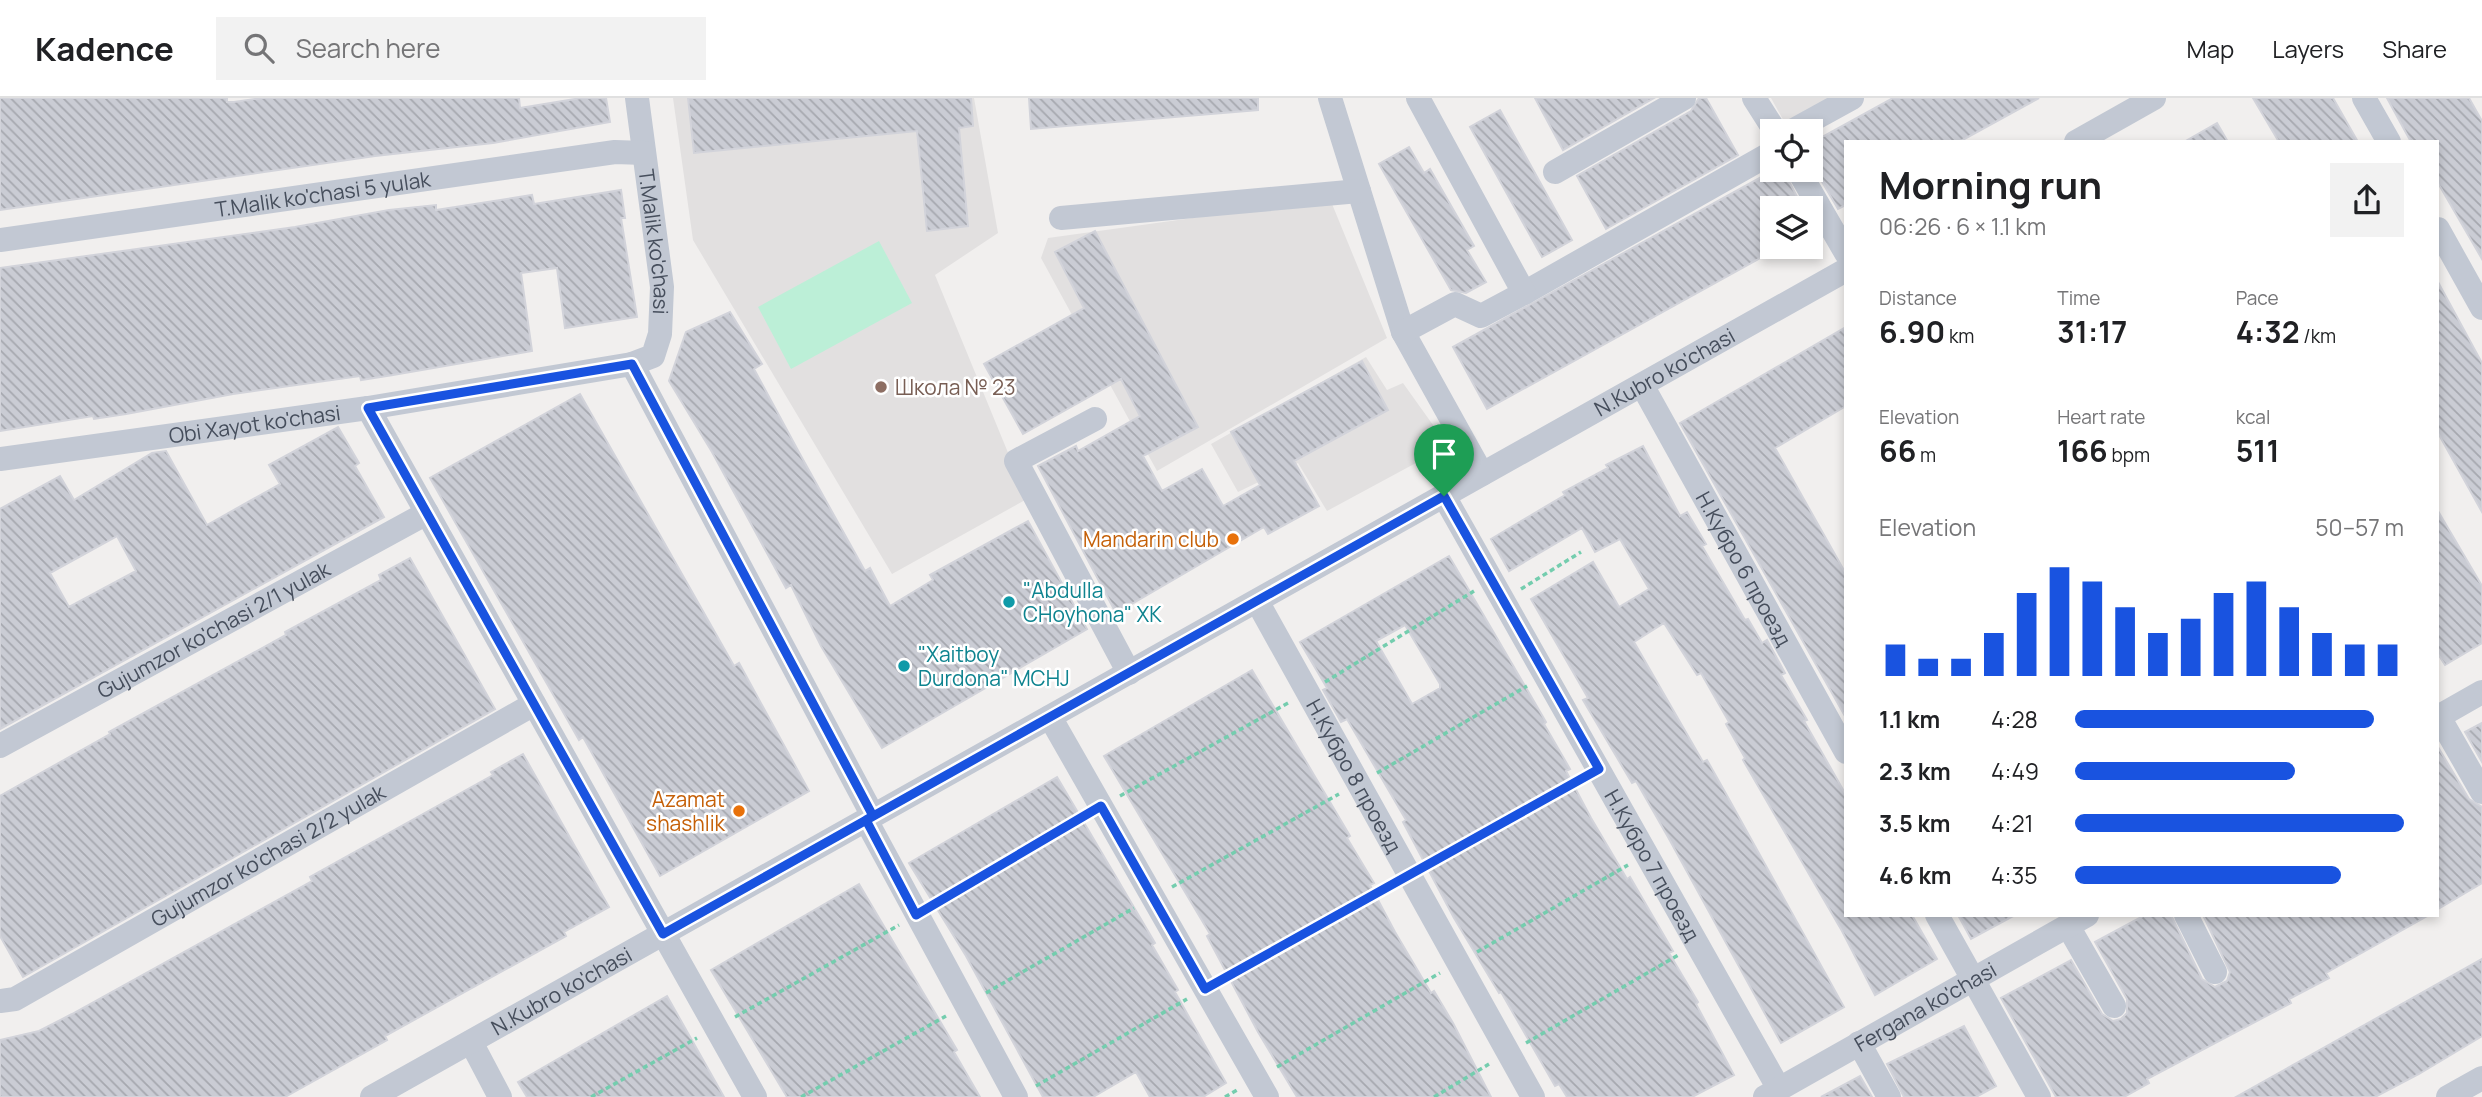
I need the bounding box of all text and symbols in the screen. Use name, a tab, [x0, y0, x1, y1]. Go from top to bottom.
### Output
search box	[216, 17, 706, 80]
text: Kadence	[35, 26, 174, 71]
icon: search	[240, 29, 278, 67]
text: Search here	[296, 30, 440, 66]
text: Map	[2187, 32, 2234, 65]
text: Layers	[2272, 32, 2344, 65]
text: Share	[2382, 32, 2447, 65]
map controls	[1760, 119, 1823, 259]
button: locate	[1760, 119, 1823, 182]
text: Morning run	[1879, 158, 2102, 210]
button: share	[2330, 163, 2404, 237]
street label: T.Malik ko'chasi 5 yulak	[213, 164, 433, 223]
street label: T.Malik ko'chasi	[633, 167, 676, 315]
button: layers	[1760, 196, 1823, 259]
text: 06:26 · 6 × 1.1 km	[1879, 210, 2046, 242]
text: Distance	[1879, 285, 1957, 311]
text: Time	[2057, 285, 2100, 311]
text: Pace	[2236, 285, 2279, 311]
text: 6.90	[1879, 311, 1945, 352]
text: 31:17	[2057, 311, 2127, 352]
text: 4:32	[2236, 311, 2300, 352]
street label: N.Kubro ko'chasi	[1589, 321, 1740, 422]
text: km	[1945, 323, 1974, 349]
text: /km	[2300, 323, 2336, 349]
place label: Школа № 23	[895, 373, 1016, 401]
marker: Школа № 23	[873, 379, 889, 395]
street label: Obi Xayot ko'chasi	[167, 398, 342, 449]
text: Elevation	[1879, 404, 1959, 430]
text: Heart rate	[2057, 404, 2145, 430]
text: kcal	[2236, 404, 2270, 430]
pin	[1414, 424, 1474, 496]
text: 66	[1879, 430, 1916, 471]
text: 166	[2057, 430, 2108, 471]
text: 511	[2236, 430, 2280, 471]
icon: arrive	[1425, 435, 1463, 473]
text: m	[1916, 442, 1936, 468]
text: bpm	[2108, 442, 2150, 468]
street label: Н.Кубро 6 проезд	[1690, 486, 1798, 651]
text: Elevation	[1879, 511, 1976, 543]
text: 50–57 m	[2315, 511, 2404, 543]
place label: Mandarin club	[1083, 525, 1219, 553]
marker: Mandarin club	[1225, 531, 1241, 547]
street label: Gujumzor ko'chasi 2/1 yulak	[92, 554, 335, 704]
place label: "Abdulla CHoyhona" XK	[1023, 576, 1162, 628]
marker: "Abdulla CHoyhona" XK	[1001, 594, 1017, 610]
place label: "Xaitboy Durdona" MCHJ	[918, 640, 1070, 692]
marker: "Xaitboy Durdona" MCHJ	[896, 658, 912, 674]
street label: Н.Кубро 8 проезд	[1300, 694, 1408, 858]
text: 1.1 km	[1879, 703, 1940, 735]
text: 4:28	[1991, 703, 2038, 735]
text: 2.3 km	[1879, 755, 1951, 787]
text: 4:49	[1991, 755, 2039, 787]
street label: Gujumzor ko'chasi 2/2 yulak	[146, 777, 391, 933]
street label: Н.Кубро 7 проезд	[1598, 784, 1707, 946]
place label: Azamat shashlik	[646, 785, 726, 837]
marker: Azamat shashlik	[731, 803, 747, 819]
text: 3.5 km	[1879, 807, 1950, 839]
text: 4:21	[1991, 807, 2034, 839]
text: 4.6 km	[1879, 859, 1951, 891]
text: 4:35	[1991, 859, 2037, 891]
street label: N.Kubro ko'chasi	[486, 940, 637, 1041]
street label: Fergana ko'chasi	[1849, 955, 2001, 1058]

